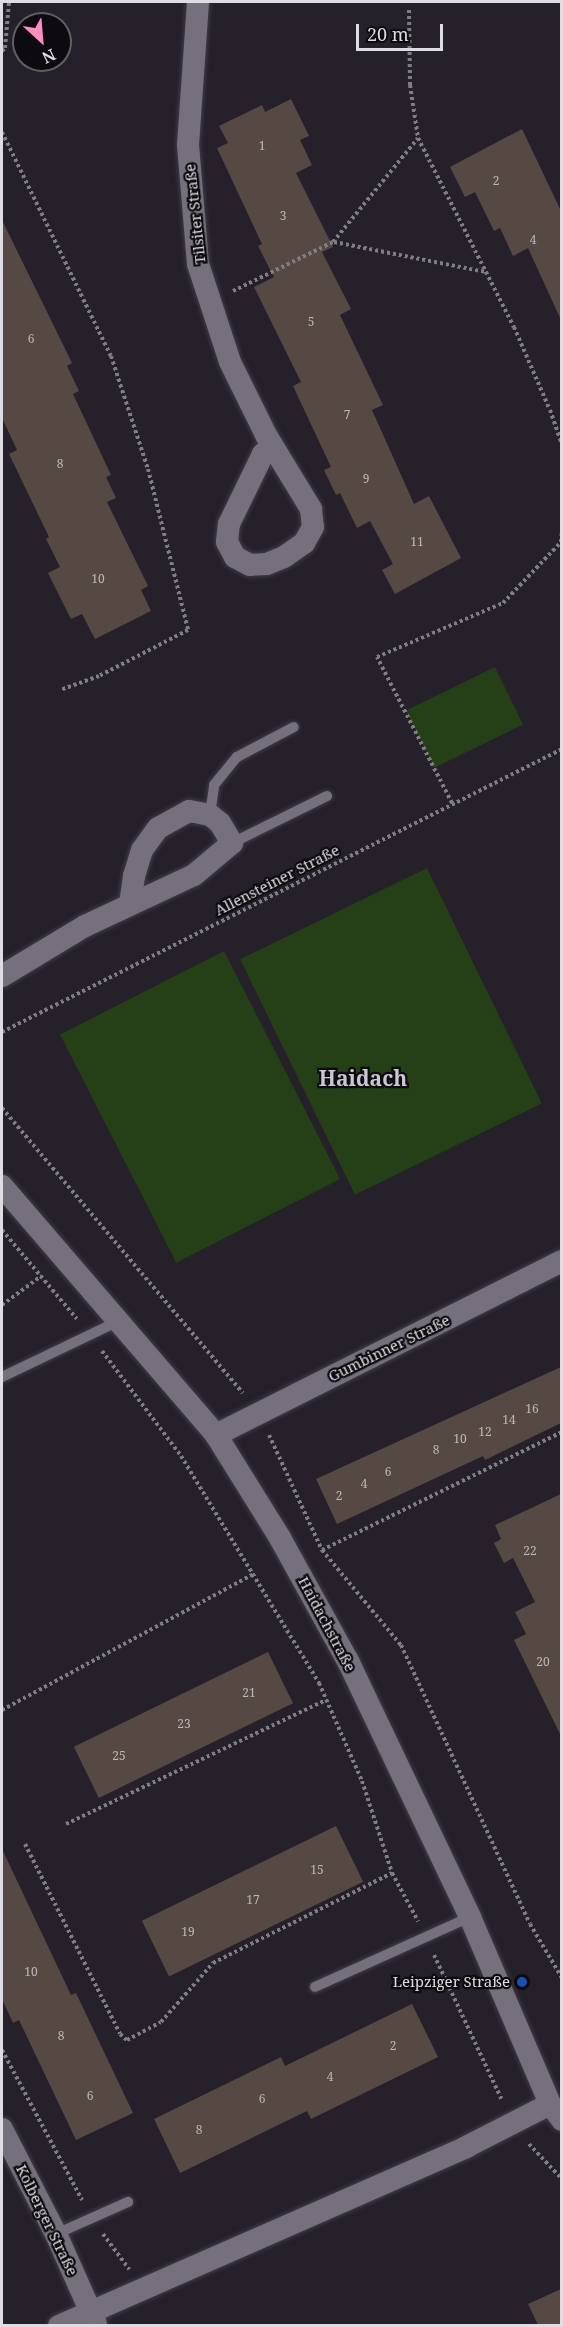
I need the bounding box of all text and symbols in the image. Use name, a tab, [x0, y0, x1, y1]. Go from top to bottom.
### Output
north arrow	[12, 12, 72, 72]
scale bar	[359, 12, 446, 50]
text: 20 m	[367, 22, 409, 46]
text: N	[39, 44, 60, 69]
house number: 1	[259, 139, 265, 153]
street label: Tilsiter Straße	[181, 163, 209, 265]
house number: 2	[493, 174, 499, 188]
house number: 3	[280, 209, 286, 223]
house number: 4	[530, 233, 536, 247]
house number: 5	[308, 315, 314, 329]
house number: 6	[28, 332, 34, 346]
house number: 7	[344, 408, 350, 422]
house number: 8	[57, 457, 63, 471]
house number: 9	[363, 472, 369, 486]
house number: 11	[410, 535, 424, 549]
house number: 10	[91, 572, 105, 586]
street label: Allensteiner Straße	[212, 841, 342, 919]
district label: Haidach	[319, 1065, 407, 1091]
street label: Gumbinner Straße	[325, 1311, 453, 1385]
house number: 16	[525, 1402, 539, 1416]
house number: 14	[502, 1413, 516, 1427]
house number: 12	[478, 1425, 492, 1439]
house number: 10	[453, 1432, 467, 1446]
house number: 8	[433, 1443, 439, 1457]
house number: 6	[385, 1465, 391, 1479]
house number: 4	[361, 1477, 367, 1491]
house number: 2	[336, 1489, 342, 1503]
house number: 22	[523, 1544, 537, 1558]
street label: Haidachstraße	[294, 1574, 360, 1674]
house number: 20	[536, 1655, 550, 1669]
house number: 21	[242, 1686, 256, 1700]
house number: 23	[177, 1717, 191, 1731]
house number: 25	[112, 1749, 126, 1763]
house number: 15	[310, 1863, 324, 1877]
house number: 17	[246, 1893, 260, 1907]
house number: 19	[181, 1925, 195, 1939]
house number: 10	[24, 1965, 38, 1979]
place label: Leipziger Straße	[393, 1973, 510, 1991]
marker: Leipziger Straße	[515, 1975, 529, 1989]
house number: 8	[58, 2029, 64, 2043]
house number: 2	[390, 2039, 396, 2053]
house number: 4	[327, 2070, 333, 2084]
house number: 6	[87, 2089, 93, 2103]
house number: 6	[259, 2092, 265, 2106]
house number: 8	[196, 2123, 202, 2137]
street label: Kolberger Straße	[12, 2162, 82, 2278]

